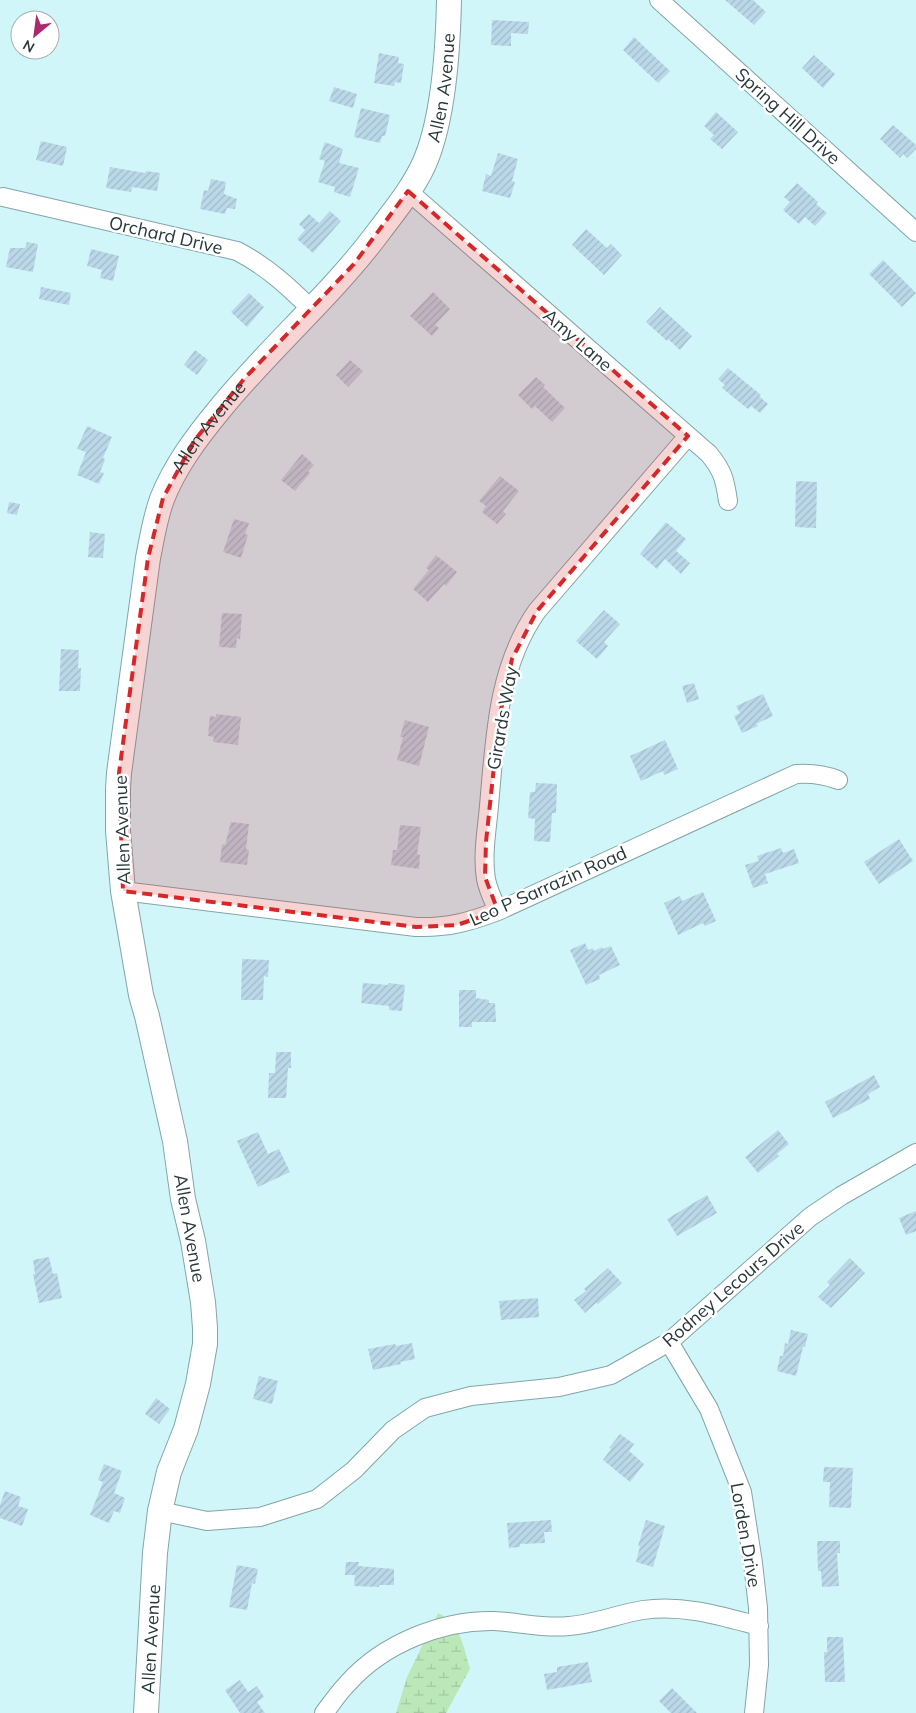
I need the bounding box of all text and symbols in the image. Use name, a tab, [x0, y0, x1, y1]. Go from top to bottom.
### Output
north arrow	[10, 10, 60, 60]
street label: Allen Avenue	[421, 32, 459, 145]
text: N	[20, 36, 38, 57]
street label: Spring Hill Drive	[731, 63, 845, 169]
street label: Orchard Drive	[107, 211, 225, 259]
street label: Amy Lane	[539, 304, 617, 376]
street label: Allen Avenue	[166, 376, 250, 477]
street label: Girards Way	[482, 664, 522, 772]
street label: Allen Avenue	[109, 775, 135, 885]
street label: Leo P Sarrazin Road	[466, 841, 630, 931]
street label: Allen Avenue	[169, 1172, 211, 1284]
street label: Rodney Lecours Drive	[657, 1216, 809, 1352]
street label: Lorden Drive	[725, 1481, 767, 1589]
street label: Allen Avenue	[136, 1584, 165, 1694]

